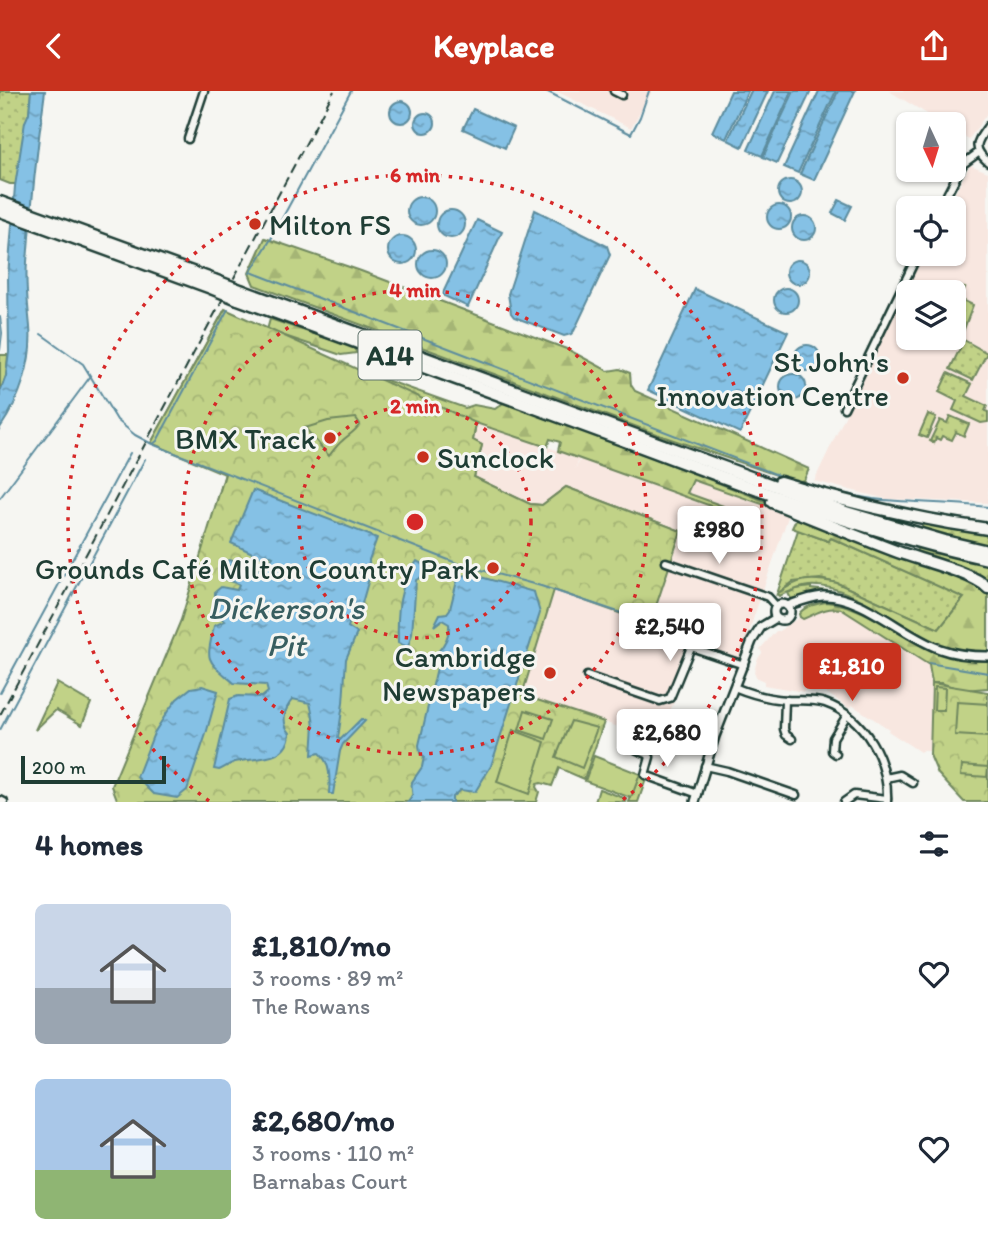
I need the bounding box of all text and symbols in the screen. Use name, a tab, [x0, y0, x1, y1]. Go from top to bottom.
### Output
icon: back	[35, 27, 73, 65]
text: Keyplace	[433, 27, 555, 65]
icon: share	[915, 27, 953, 65]
north arrow	[896, 112, 966, 182]
map controls	[896, 112, 966, 350]
text: 6 min	[390, 162, 441, 187]
button: locate	[896, 196, 966, 266]
place label: Milton FS	[269, 206, 391, 243]
marker: Milton FS	[247, 216, 263, 232]
text: 4 min	[389, 277, 442, 302]
button: layers	[896, 280, 966, 350]
road number: A14	[358, 331, 422, 379]
place label: St John's Innovation Centre	[656, 343, 889, 414]
marker: St John's Innovation Centre	[895, 370, 911, 386]
text: 2 min	[390, 393, 441, 418]
place label: BMX Track	[175, 420, 316, 457]
marker: BMX Track	[322, 430, 338, 446]
place label: Sunclock	[437, 439, 554, 476]
marker: Sunclock	[415, 449, 431, 465]
pin: £980	[678, 507, 760, 566]
centre of rings	[403, 510, 427, 534]
text: £980	[693, 515, 745, 543]
place label: Grounds Café Milton Country Park	[35, 550, 479, 587]
marker: Grounds Café Milton Country Park	[485, 560, 501, 576]
water label: Dickerson's Pit	[208, 589, 366, 664]
pin: £2,540	[613, 603, 727, 663]
text: £2,540	[635, 612, 705, 640]
place label: Cambridge Newspapers	[382, 638, 536, 709]
pin: £1,810	[795, 643, 909, 703]
text: £1,810	[819, 652, 885, 680]
marker: Cambridge Newspapers	[542, 665, 558, 681]
pin: £2,680	[610, 709, 724, 769]
text: £2,680	[633, 718, 701, 746]
scale bar	[21, 753, 166, 785]
text: 200 m	[32, 756, 86, 779]
icon: filters	[915, 825, 953, 863]
text: 4 homes	[35, 826, 143, 863]
text: £1,810/mo	[252, 927, 391, 964]
icon: home	[91, 932, 175, 1016]
icon: heart	[915, 955, 953, 993]
text: 3 rooms · 89 m²	[252, 964, 403, 992]
text: The Rowans	[252, 992, 370, 1020]
text: £2,680/mo	[252, 1102, 395, 1139]
icon: home	[91, 1107, 175, 1191]
icon: heart	[915, 1130, 953, 1168]
text: 3 rooms · 110 m²	[252, 1139, 414, 1167]
text: Barnabas Court	[252, 1167, 407, 1195]

